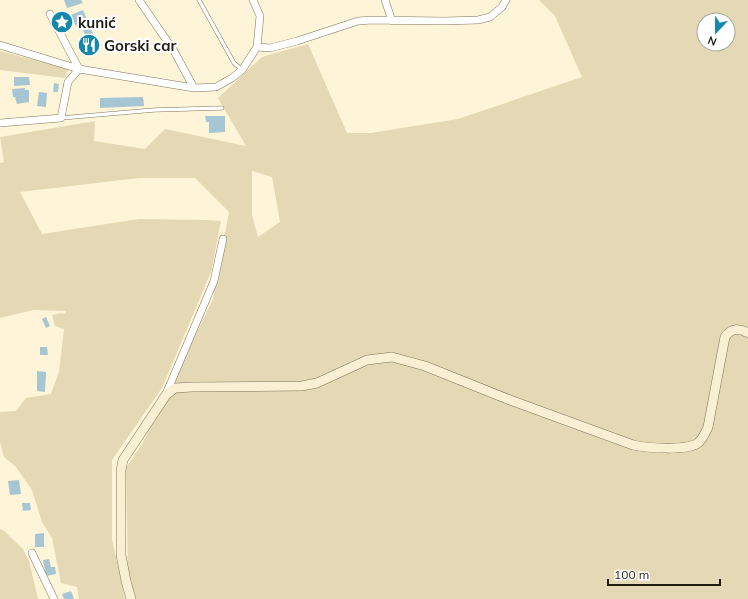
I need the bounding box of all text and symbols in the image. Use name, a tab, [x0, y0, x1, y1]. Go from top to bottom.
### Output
place icon: kunić	[49, 9, 75, 35]
north arrow	[696, 12, 736, 52]
place label: kunić	[78, 13, 116, 32]
restaurant icon: Gorski car	[76, 32, 102, 58]
text: N	[706, 33, 719, 49]
place label: Gorski car	[104, 36, 176, 55]
scale bar	[608, 561, 720, 587]
text: 100 m	[614, 567, 649, 582]

